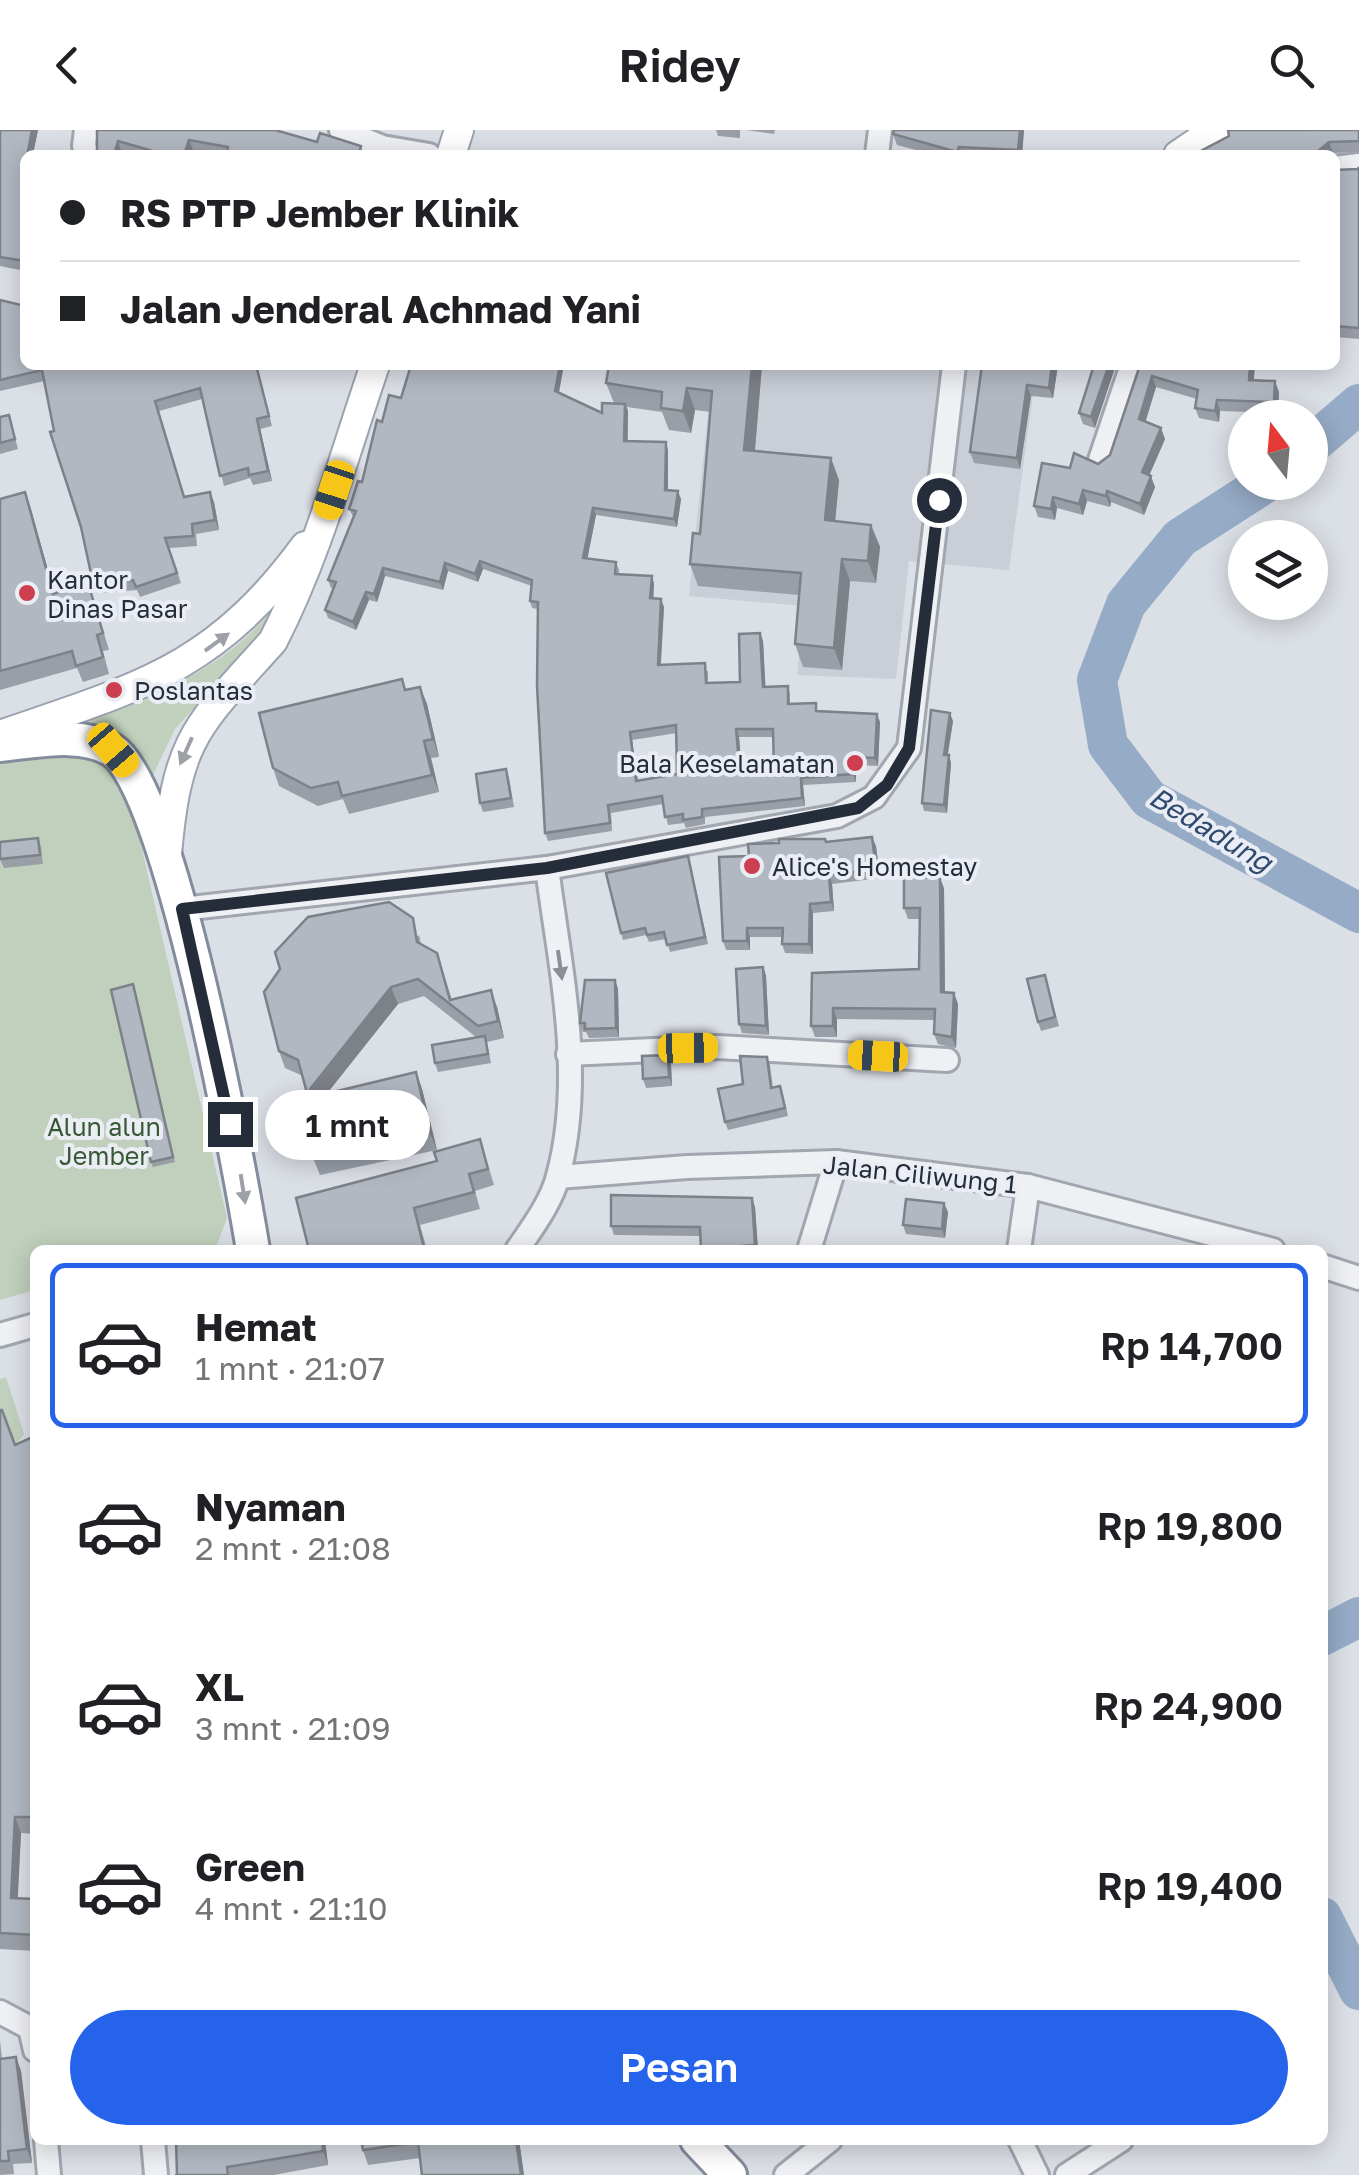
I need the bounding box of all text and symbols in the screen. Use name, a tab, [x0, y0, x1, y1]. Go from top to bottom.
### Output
icon: back	[40, 38, 95, 93]
text: Ridey	[618, 38, 741, 92]
icon: search	[1264, 38, 1319, 93]
text: RS PTP Jember Klinik	[120, 190, 519, 235]
text: Jalan Jenderal Achmad Yani	[120, 286, 641, 331]
north arrow	[1228, 400, 1328, 500]
map controls	[1228, 400, 1328, 620]
car	[310, 457, 358, 523]
route start	[917, 478, 962, 523]
button: layers	[1228, 520, 1328, 620]
place label: Kantor Dinas Pasar	[47, 564, 188, 624]
marker: Kantor Dinas Pasar	[16, 582, 38, 604]
one-way arrow	[204, 632, 230, 652]
place label: Poslantas	[134, 675, 253, 706]
marker: Poslantas	[103, 679, 125, 701]
car	[82, 718, 144, 782]
one-way arrow	[178, 736, 194, 766]
place label: Bala Keselamatan	[619, 748, 835, 779]
marker: Bala Keselamatan	[844, 752, 866, 774]
water label: Bedadung	[1144, 780, 1280, 879]
place label: Alice's Homestay	[772, 851, 977, 882]
marker: Alice's Homestay	[741, 855, 763, 877]
one-way arrow	[552, 949, 568, 981]
car	[658, 1032, 718, 1064]
car	[847, 1039, 909, 1073]
callout: 1 mnt	[265, 1089, 430, 1159]
route end	[208, 1102, 253, 1147]
text: 1 mnt	[305, 1106, 390, 1144]
park label: Alun alun Jember	[47, 1111, 161, 1171]
street label: Jalan Ciliwung 1	[822, 1148, 1018, 1200]
one-way arrow	[236, 1174, 251, 1205]
icon: car	[75, 1301, 165, 1391]
text: Hemat	[195, 1304, 317, 1349]
text: Rp 14,700	[1100, 1323, 1283, 1368]
text: 1 mnt · 21:07	[195, 1349, 385, 1387]
icon: car	[75, 1481, 165, 1571]
text: Nyaman	[195, 1484, 346, 1529]
text: Rp 19,800	[1097, 1503, 1283, 1548]
text: 2 mnt · 21:08	[195, 1529, 391, 1567]
icon: car	[75, 1661, 165, 1751]
text: XL	[195, 1664, 244, 1709]
text: Rp 24,900	[1093, 1683, 1283, 1728]
text: 3 mnt · 21:09	[195, 1709, 391, 1747]
icon: car	[75, 1841, 165, 1931]
text: Green	[195, 1844, 305, 1889]
text: Rp 19,400	[1097, 1863, 1283, 1908]
text: 4 mnt · 21:10	[195, 1889, 388, 1927]
button: Pesan	[70, 2010, 1288, 2125]

